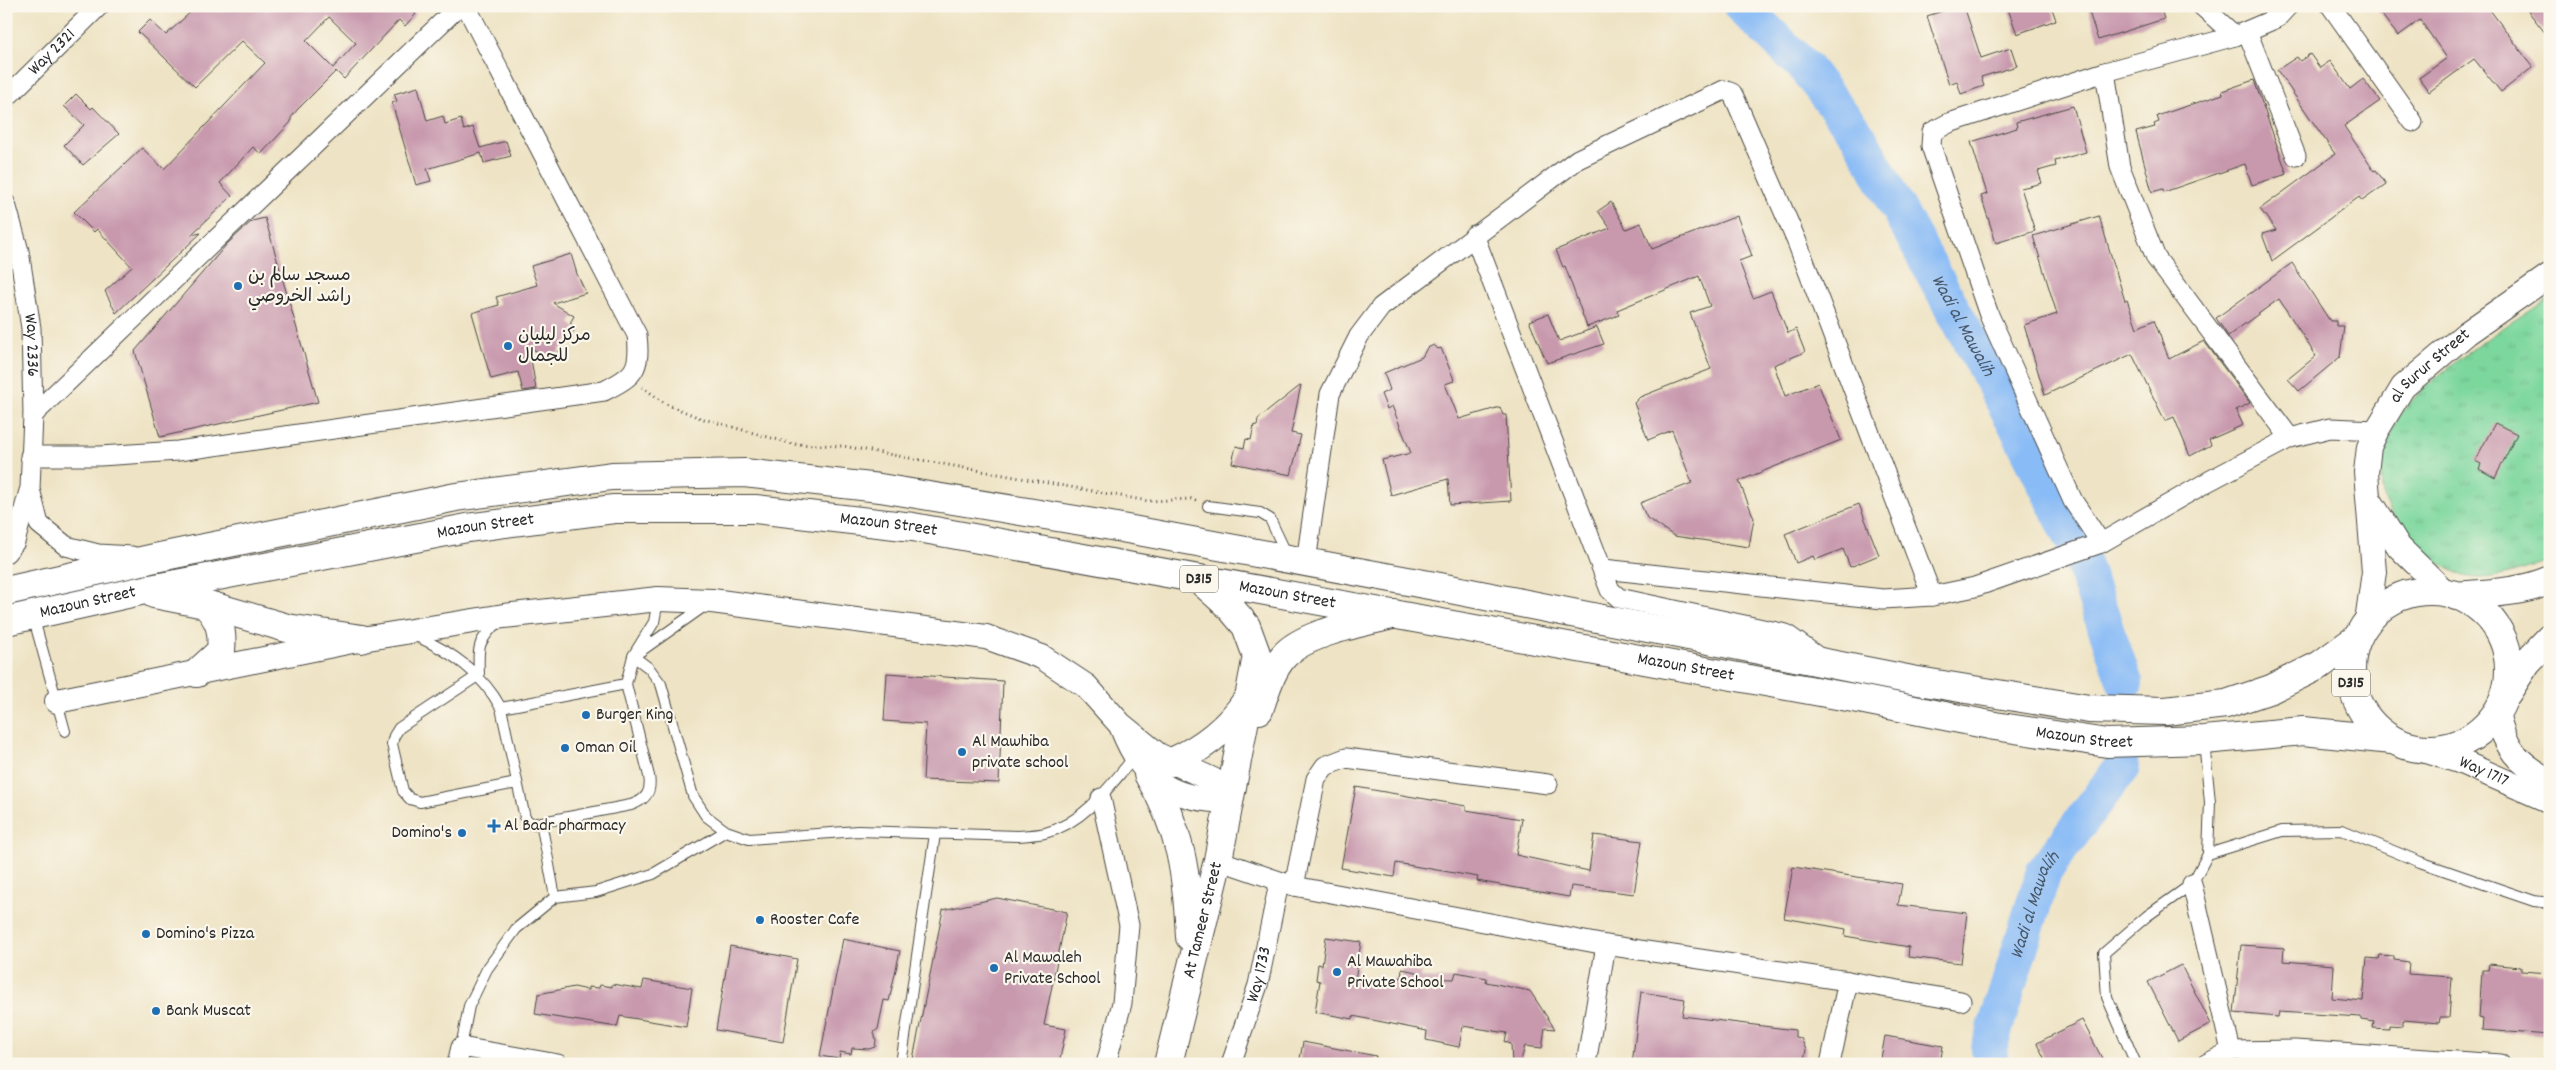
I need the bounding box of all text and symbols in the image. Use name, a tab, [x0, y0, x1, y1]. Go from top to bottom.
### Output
street label: Way 2321	[23, 23, 82, 82]
place label: مسجد سالم بن راشد الخروصي	[248, 264, 351, 311]
water label: Wadi al Mawalih	[1923, 270, 2001, 383]
marker: مسجد سالم بن راشد الخروصي	[232, 280, 244, 292]
street label: Way 2336	[16, 312, 45, 377]
street label: al Surur Street	[2384, 323, 2476, 408]
place label: مركز ليليان للجمال	[518, 324, 591, 370]
marker: مركز ليليان للجمال	[502, 340, 514, 352]
street label: Mazoun Street	[839, 506, 940, 544]
street label: Mazoun Street	[435, 507, 536, 546]
road number: D315	[1180, 566, 1218, 592]
street label: Mazoun Street	[1237, 574, 1338, 616]
street label: Mazoun Street	[37, 580, 139, 626]
street label: Mazoun Street	[1635, 646, 1736, 689]
road number: D315	[2332, 670, 2370, 696]
place label: Burger King	[596, 703, 673, 728]
marker: Burger King	[580, 709, 592, 721]
street label: Mazoun Street	[2034, 720, 2134, 756]
place label: Al Mawhiba private school	[972, 730, 1069, 776]
place label: Oman Oil	[575, 736, 637, 761]
marker: Oman Oil	[559, 742, 571, 754]
marker: Al Mawhiba private school	[956, 746, 968, 758]
street label: Way 1717	[2455, 750, 2513, 794]
place label: Al Badr pharmacy	[504, 814, 626, 839]
marker: Al Badr pharmacy	[488, 820, 500, 832]
place label: Domino's	[392, 821, 452, 846]
marker: Domino's	[456, 827, 468, 839]
water label: Wadi al Mawalih	[2004, 845, 2068, 963]
street label: At Tameer Street	[1177, 859, 1230, 981]
place label: Rooster Cafe	[770, 908, 859, 933]
marker: Rooster Cafe	[754, 914, 766, 926]
place label: Domino's Pizza	[156, 922, 255, 947]
marker: Domino's Pizza	[140, 928, 152, 940]
street label: Way 1733	[1240, 944, 1278, 1006]
place label: Al Mawaleh Private School	[1004, 946, 1101, 992]
place label: Al Mawahiba Private School	[1347, 950, 1444, 996]
marker: Al Mawaleh Private School	[988, 962, 1000, 974]
marker: Al Mawahiba Private School	[1331, 966, 1343, 978]
place label: Bank Muscat	[166, 999, 251, 1024]
marker: Bank Muscat	[150, 1005, 162, 1017]

